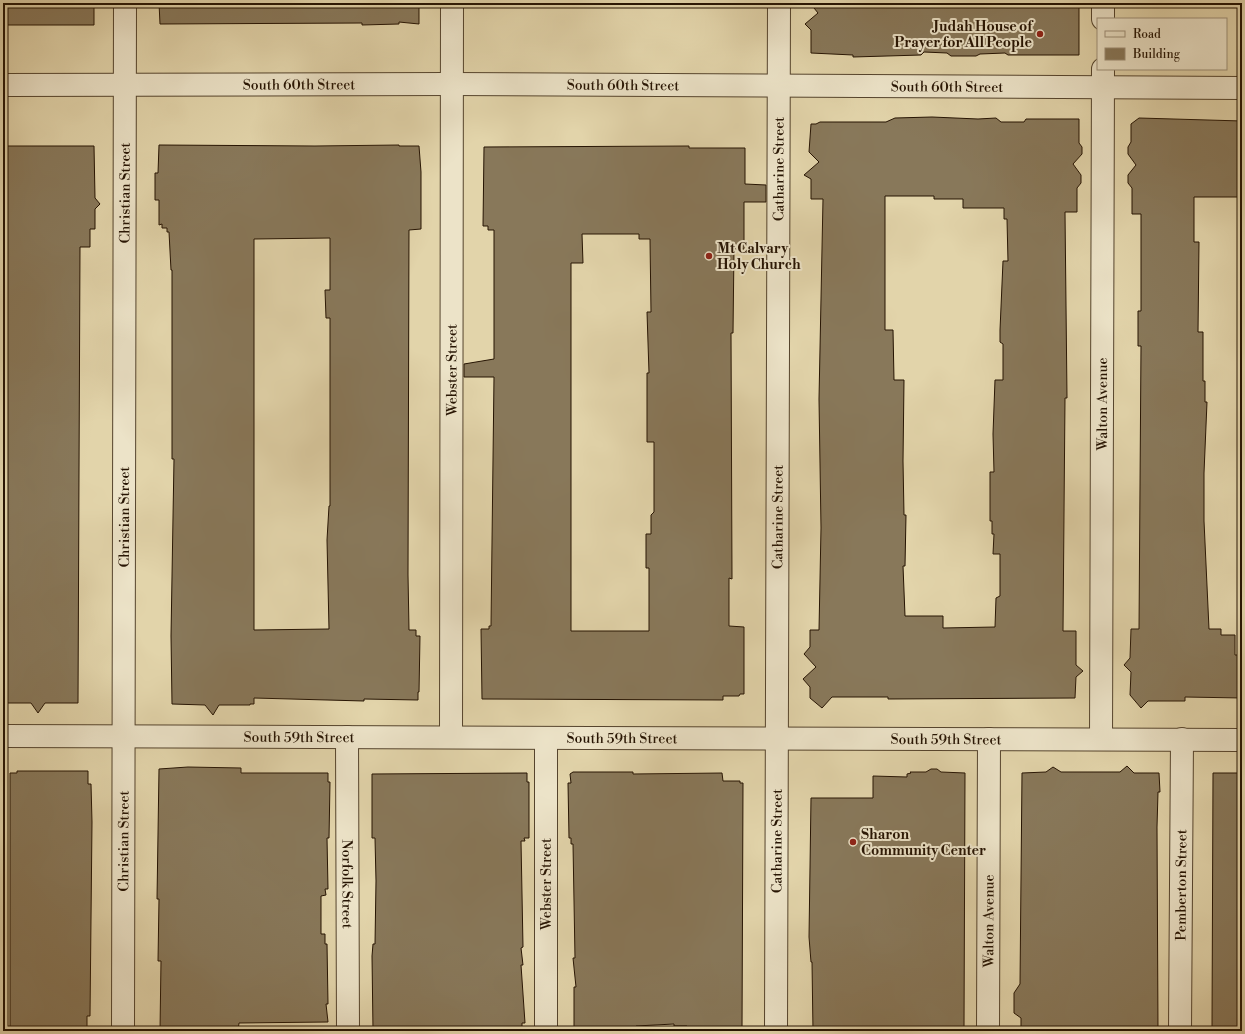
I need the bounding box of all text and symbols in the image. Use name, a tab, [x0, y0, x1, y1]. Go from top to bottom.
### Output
place label: Judah House of Prayer for All People	[894, 18, 1034, 52]
legend	[1097, 18, 1227, 70]
text: Road	[1133, 27, 1161, 42]
marker: Judah House of Prayer for All People	[1035, 29, 1045, 39]
text: Building	[1132, 47, 1181, 62]
street label: South 60th Street	[243, 76, 355, 94]
street label: South 60th Street	[567, 77, 679, 95]
street label: South 60th Street	[891, 78, 1003, 97]
street label: Catharine Street	[770, 117, 789, 221]
street label: Christian Street	[117, 142, 135, 244]
place label: Mt Calvary Holy Church	[717, 240, 801, 274]
marker: Mt Calvary Holy Church	[704, 251, 714, 261]
street label: Webster Street	[443, 324, 462, 417]
street label: Walton Avenue	[1094, 357, 1112, 452]
street label: Catharine Street	[769, 465, 788, 569]
street label: Christian Street	[116, 466, 134, 568]
street label: South 59th Street	[243, 729, 355, 747]
street label: South 59th Street	[566, 730, 678, 748]
street label: South 59th Street	[890, 731, 1002, 749]
street label: Catharine Street	[768, 789, 787, 893]
street label: Christian Street	[115, 790, 133, 892]
place label: Sharon Community Center	[861, 826, 986, 860]
street label: Pemberton Street	[1173, 829, 1191, 941]
marker: Sharon Community Center	[848, 837, 858, 847]
street label: Webster Street	[538, 838, 556, 931]
street label: Norfolk Street	[337, 839, 356, 929]
street label: Walton Avenue	[980, 874, 999, 969]

